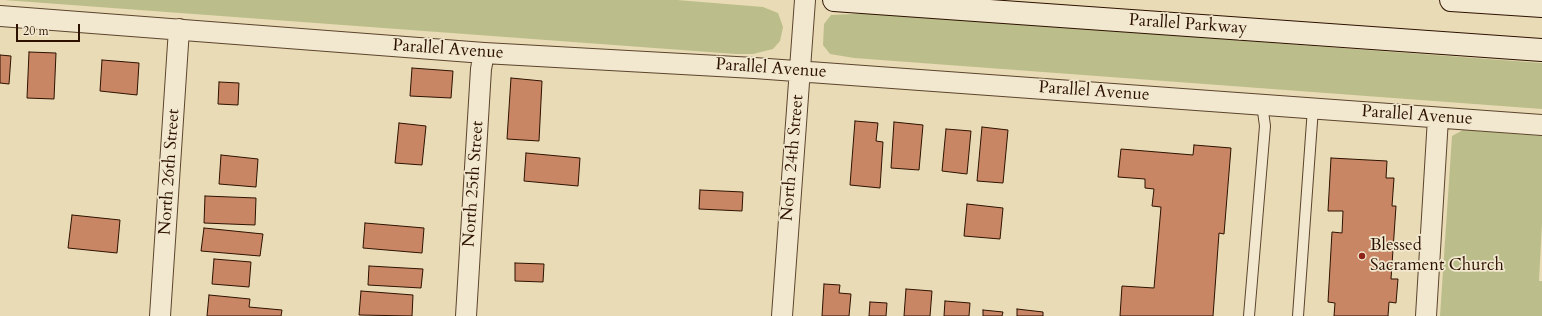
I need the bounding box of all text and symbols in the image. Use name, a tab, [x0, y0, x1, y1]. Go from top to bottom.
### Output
street label: Parallel Parkway	[1128, 11, 1248, 39]
scale bar	[18, 16, 82, 42]
text: 20 m	[23, 23, 49, 39]
street label: Parallel Avenue	[392, 36, 504, 64]
street label: Parallel Avenue	[715, 55, 827, 83]
street label: Parallel Avenue	[1038, 78, 1150, 106]
street label: North 24th Street	[777, 94, 809, 222]
street label: Parallel Avenue	[1361, 102, 1473, 130]
street label: North 26th Street	[155, 108, 185, 236]
street label: North 25th Street	[459, 120, 489, 248]
place label: Blessed Sacrament Church	[1370, 236, 1504, 276]
marker: Blessed Sacrament Church	[1357, 251, 1367, 261]

